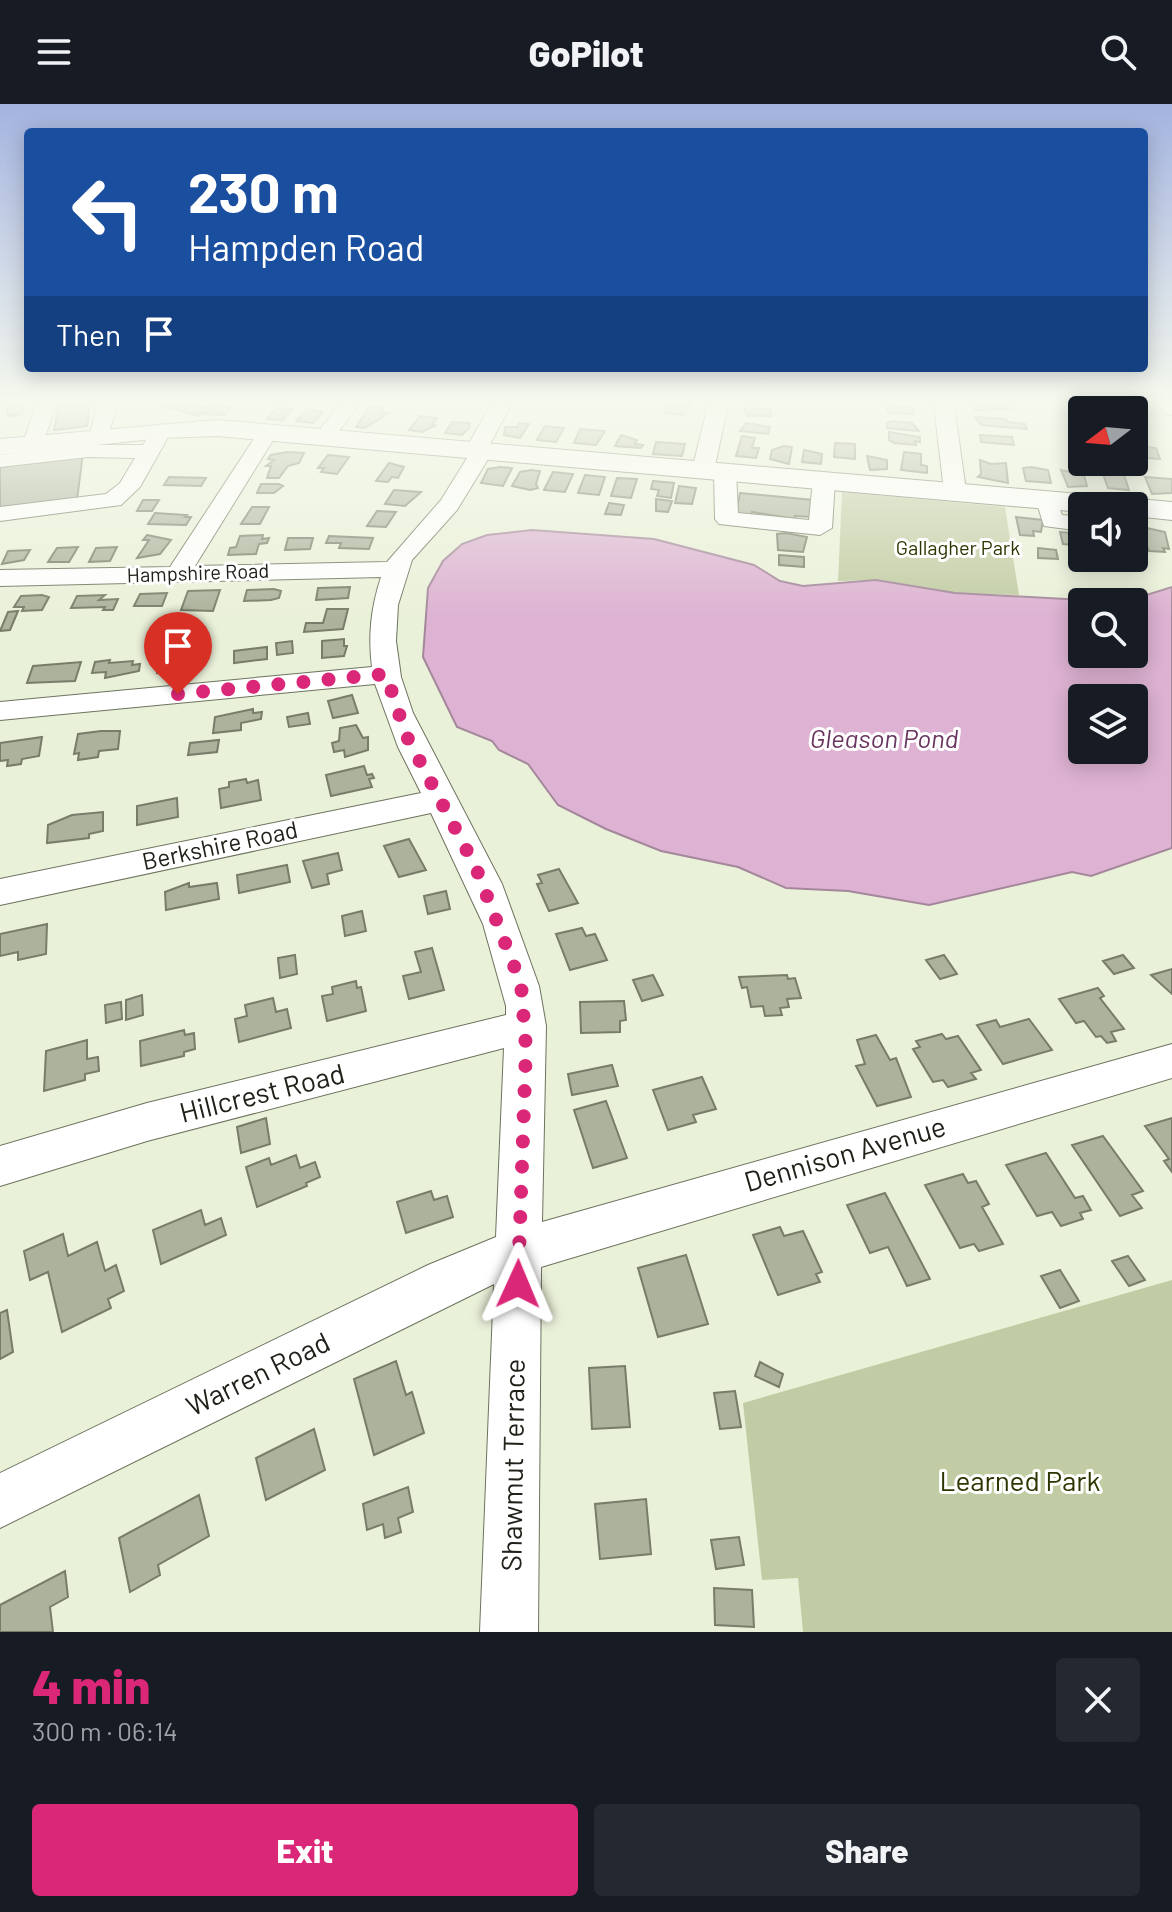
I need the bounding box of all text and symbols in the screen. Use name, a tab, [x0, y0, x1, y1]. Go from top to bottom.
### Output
icon: menu	[32, 30, 76, 74]
icon: search	[1096, 30, 1140, 74]
text: GoPilot	[528, 31, 644, 74]
text: 230 m	[188, 157, 339, 224]
icon: left	[56, 160, 160, 264]
text: Hampden Road	[188, 225, 424, 268]
icon: arrive	[137, 312, 181, 356]
text: Then	[56, 316, 121, 352]
north arrow	[1068, 396, 1148, 476]
map controls	[1068, 396, 1148, 764]
button: sound	[1068, 492, 1148, 572]
park label: Gallagher Park	[896, 535, 1020, 559]
street label: Hampshire Road	[126, 558, 270, 586]
button: search	[1068, 588, 1148, 668]
pin	[144, 612, 212, 694]
icon: arrive	[156, 624, 200, 668]
button: layers	[1068, 684, 1148, 764]
water label: Gleason Pond	[810, 722, 958, 753]
street label: Berkshire Road	[139, 814, 300, 875]
street label: Hillcrest Road	[176, 1055, 348, 1129]
street label: Dennison Avenue	[740, 1108, 949, 1198]
position arrow	[476, 1242, 560, 1326]
street label: Warren Road	[180, 1324, 335, 1422]
street label: Shawmut Terrace	[493, 1358, 531, 1572]
park label: Learned Park	[940, 1463, 1100, 1497]
text: 4 min	[32, 1656, 150, 1714]
button: close	[1056, 1658, 1140, 1742]
text: 300 m · 06:14	[32, 1715, 178, 1746]
button: Exit	[32, 1804, 578, 1896]
button: Share	[594, 1804, 1140, 1896]

